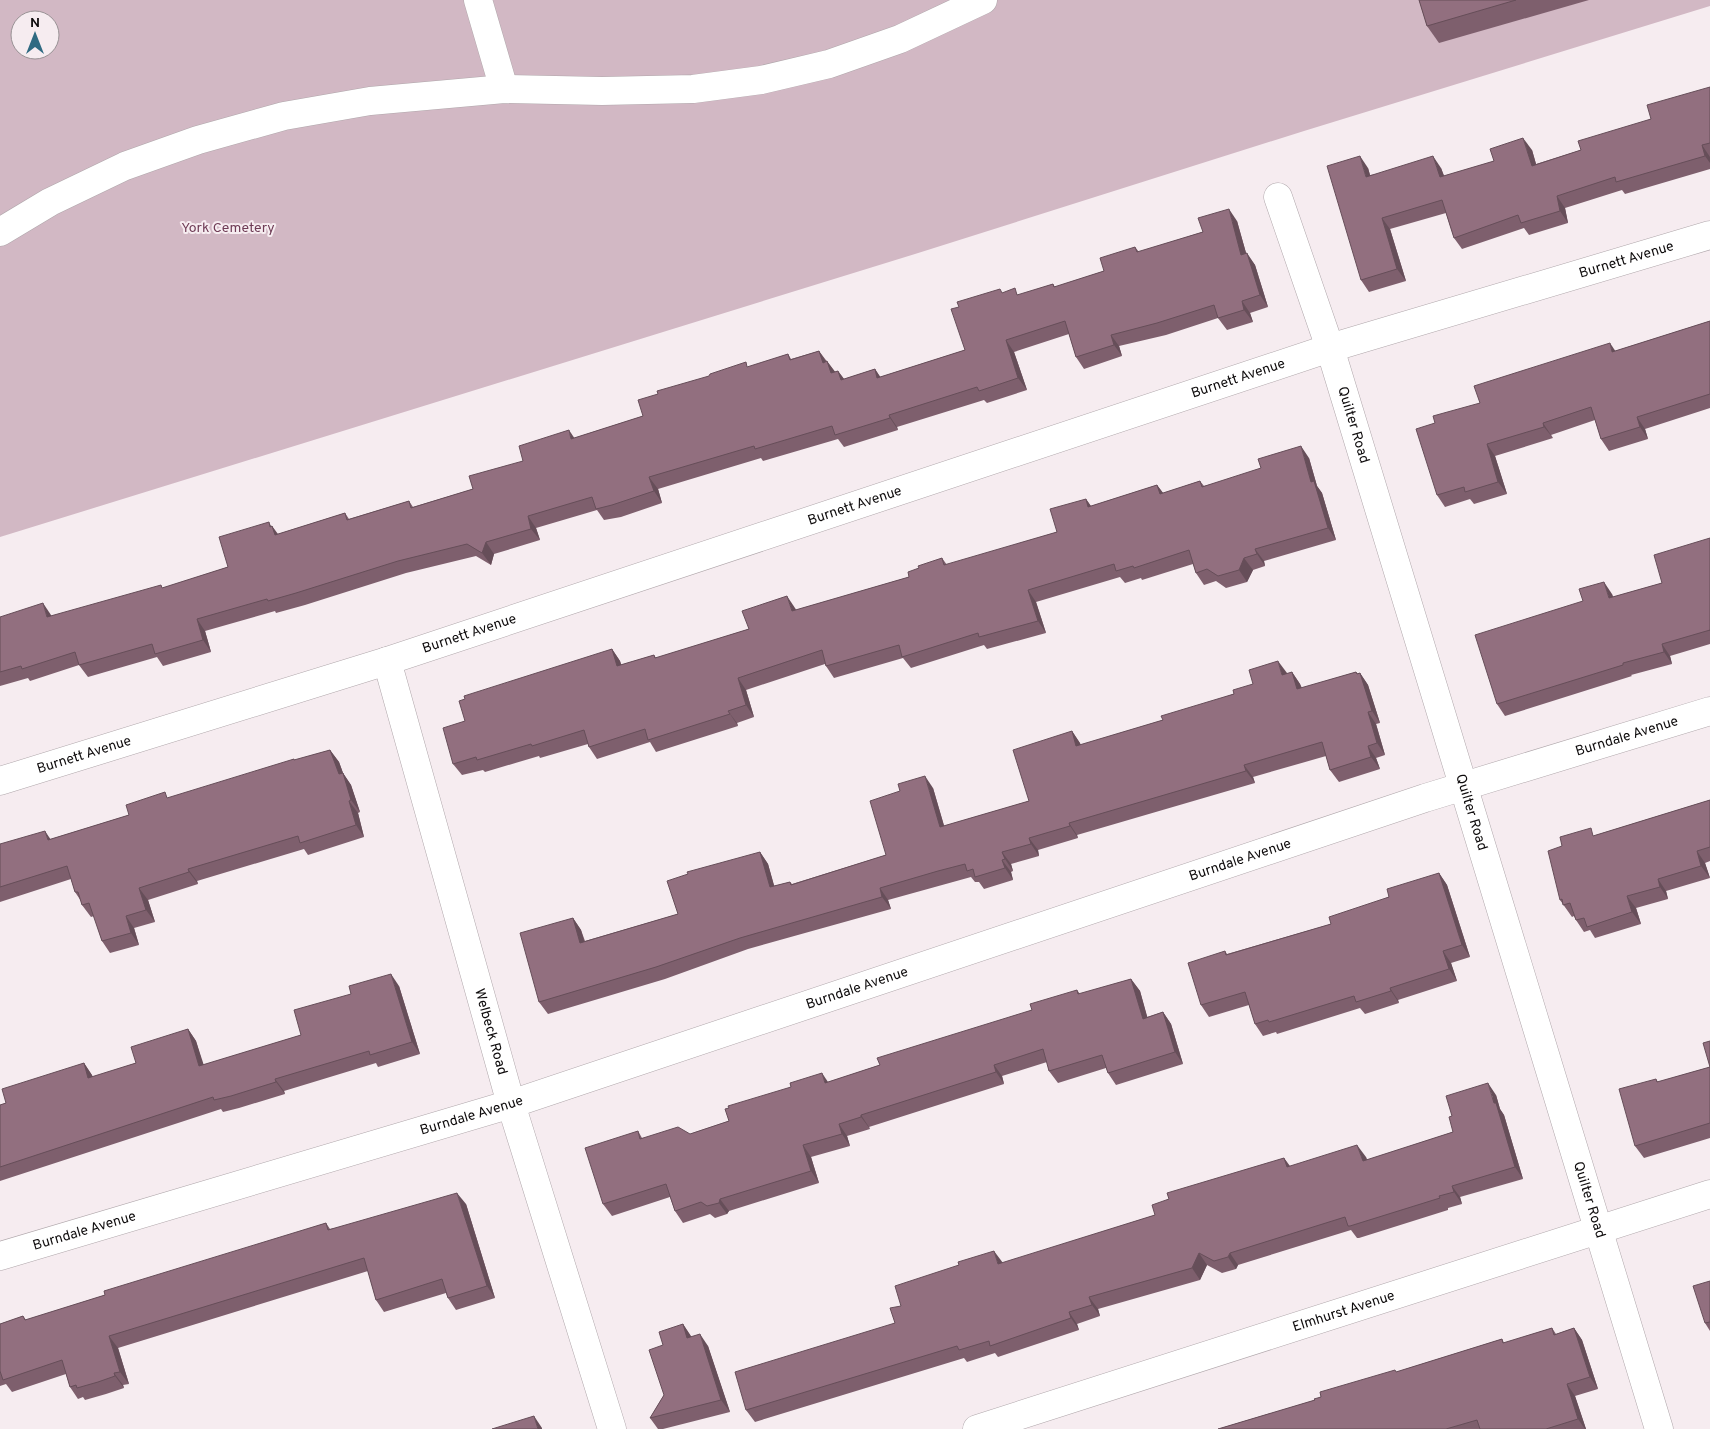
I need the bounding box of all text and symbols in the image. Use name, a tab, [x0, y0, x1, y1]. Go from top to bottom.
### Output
north arrow	[10, 10, 60, 60]
text: N	[30, 15, 40, 32]
park label: York Cemetery	[181, 220, 275, 237]
street label: Burnett Avenue	[1577, 238, 1676, 282]
street label: Burnett Avenue	[1189, 355, 1287, 402]
street label: Quilter Road	[1334, 384, 1373, 465]
street label: Burnett Avenue	[806, 482, 904, 529]
street label: Burnett Avenue	[420, 610, 519, 657]
street label: Burndale Avenue	[1573, 713, 1680, 760]
street label: Burnett Avenue	[35, 732, 133, 778]
street label: Quilter Road	[1452, 772, 1491, 853]
street label: Burndale Avenue	[1187, 835, 1293, 885]
street label: Burndale Avenue	[804, 963, 910, 1013]
street label: Welbeck Road	[471, 987, 511, 1077]
street label: Burndale Avenue	[418, 1092, 525, 1139]
street label: Quilter Road	[1570, 1159, 1609, 1240]
street label: Burndale Avenue	[31, 1208, 138, 1254]
street label: Elmhurst Avenue	[1290, 1287, 1397, 1336]

